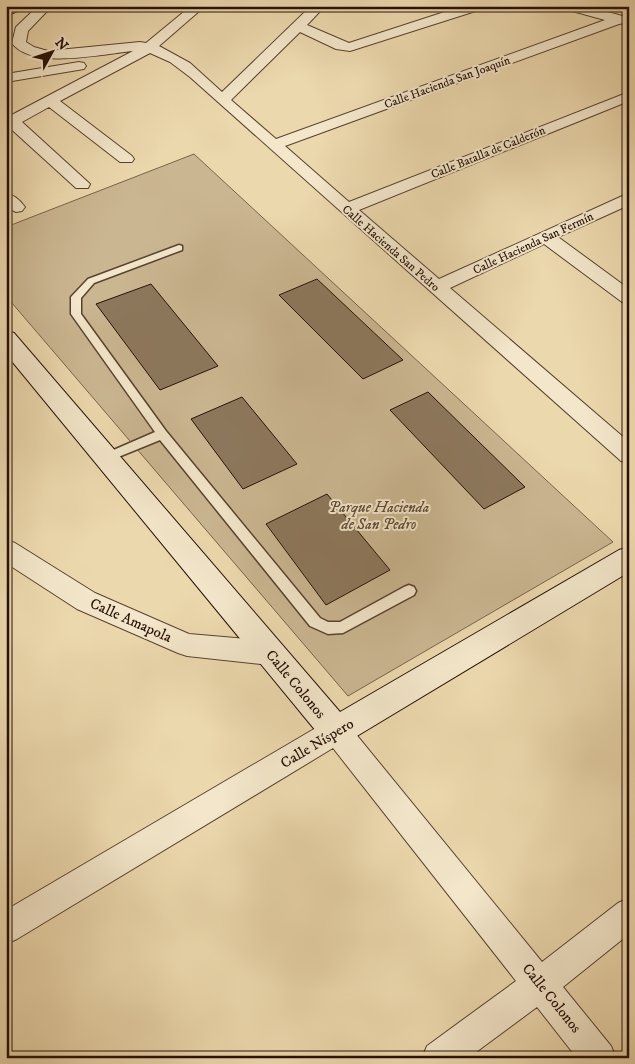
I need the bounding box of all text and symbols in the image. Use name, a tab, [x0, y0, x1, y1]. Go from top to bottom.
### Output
north arrow	[28, 28, 78, 78]
text: N	[51, 34, 72, 55]
street label: Calle Hacienda San Joaquín	[382, 52, 513, 112]
street label: Calle Batalla de Calderón	[429, 122, 548, 182]
street label: Calle Hacienda San Pedro	[339, 202, 443, 295]
street label: Calle Hacienda San Fermín	[471, 209, 596, 278]
park label: Parque Hacienda de San Pedro	[329, 498, 429, 534]
street label: Calle Amapola	[87, 594, 175, 647]
street label: Calle Colonos	[261, 646, 330, 723]
street label: Calle Níspero	[277, 714, 357, 773]
street label: Calle Colonos	[518, 960, 585, 1037]

